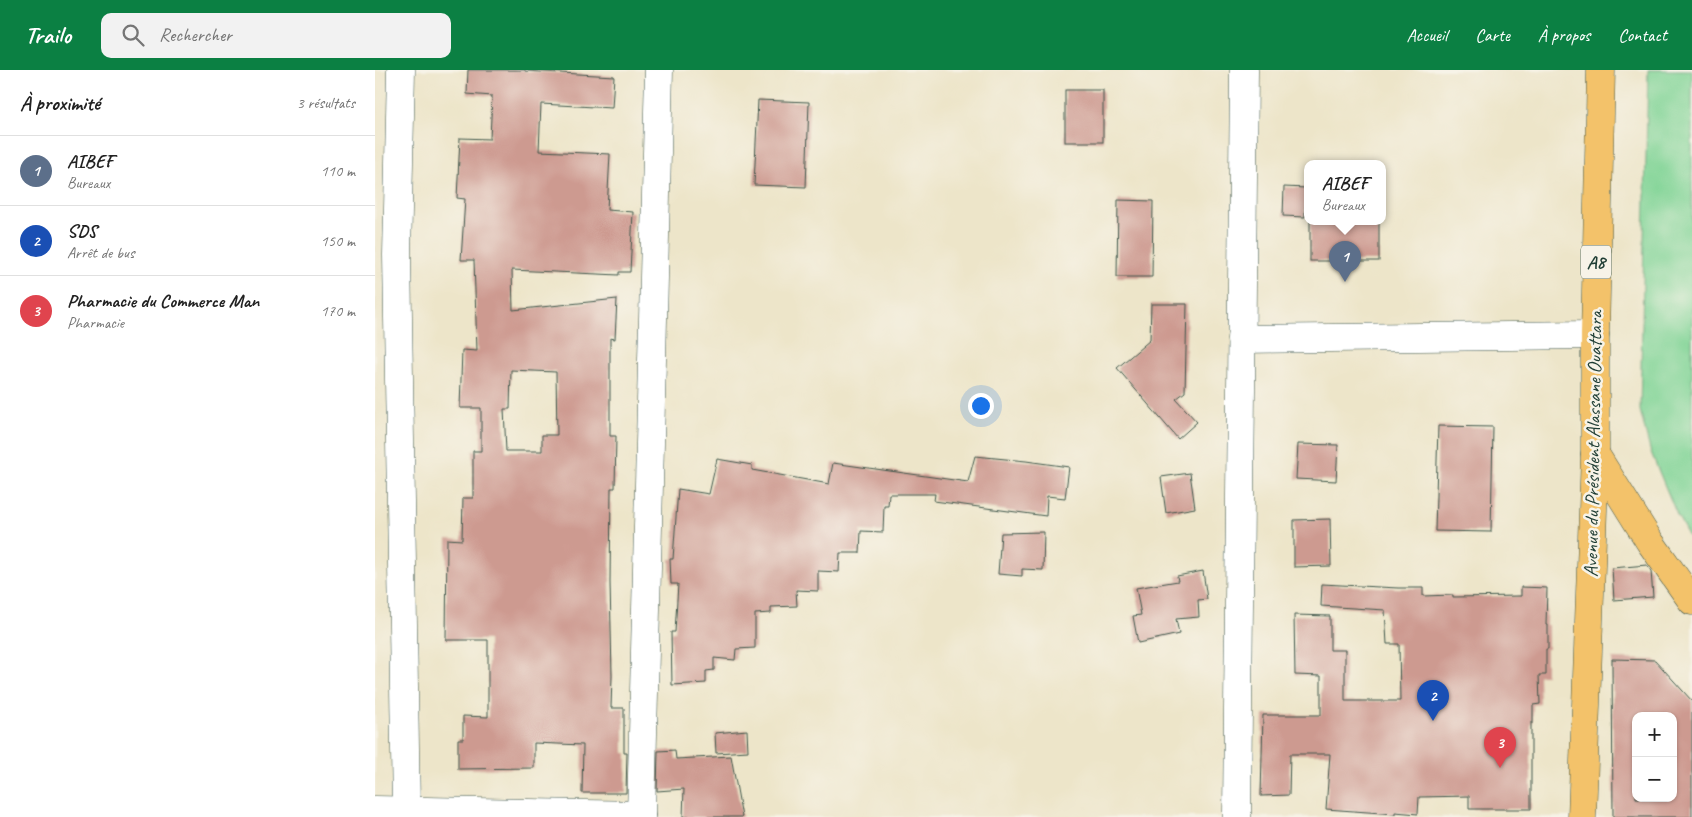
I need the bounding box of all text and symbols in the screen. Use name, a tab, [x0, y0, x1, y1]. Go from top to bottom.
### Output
search box	[101, 13, 451, 58]
text: Trailo	[25, 20, 71, 50]
icon: search	[119, 21, 147, 49]
text: Rechercher	[159, 23, 232, 47]
text: Accueil	[1407, 24, 1447, 46]
text: Carte	[1475, 24, 1510, 46]
text: À propos	[1538, 24, 1590, 46]
text: Contact	[1618, 24, 1667, 46]
text: À proximité	[20, 90, 100, 116]
text: 3 résultats	[296, 93, 355, 113]
text: AIBEF	[67, 149, 114, 173]
popup	[1304, 160, 1386, 225]
text: 1	[32, 161, 40, 181]
text: 110 m	[321, 161, 355, 181]
text: AIBEF	[1322, 171, 1368, 195]
text: Bureaux	[67, 173, 110, 193]
text: Bureaux	[1322, 195, 1365, 215]
text: SDS	[67, 219, 97, 243]
text: 2	[32, 231, 40, 251]
text: 150 m	[321, 231, 355, 251]
pin: 1	[1329, 241, 1361, 282]
text: Arrêt de bus	[67, 243, 134, 263]
road number: A8	[1581, 246, 1611, 278]
text: Pharmacie du Commerce Man	[67, 289, 259, 313]
text: 3	[32, 301, 40, 321]
text: 170 m	[321, 301, 355, 321]
street label: Avenue du Président Alassane Ouattara	[1578, 309, 1608, 577]
text: Pharmacie	[67, 313, 124, 333]
your location	[968, 393, 994, 419]
pin: 2	[1417, 680, 1449, 721]
map controls	[1632, 712, 1677, 802]
button: +	[1632, 712, 1677, 757]
pin: 3	[1484, 727, 1516, 768]
button: −	[1632, 757, 1677, 802]

